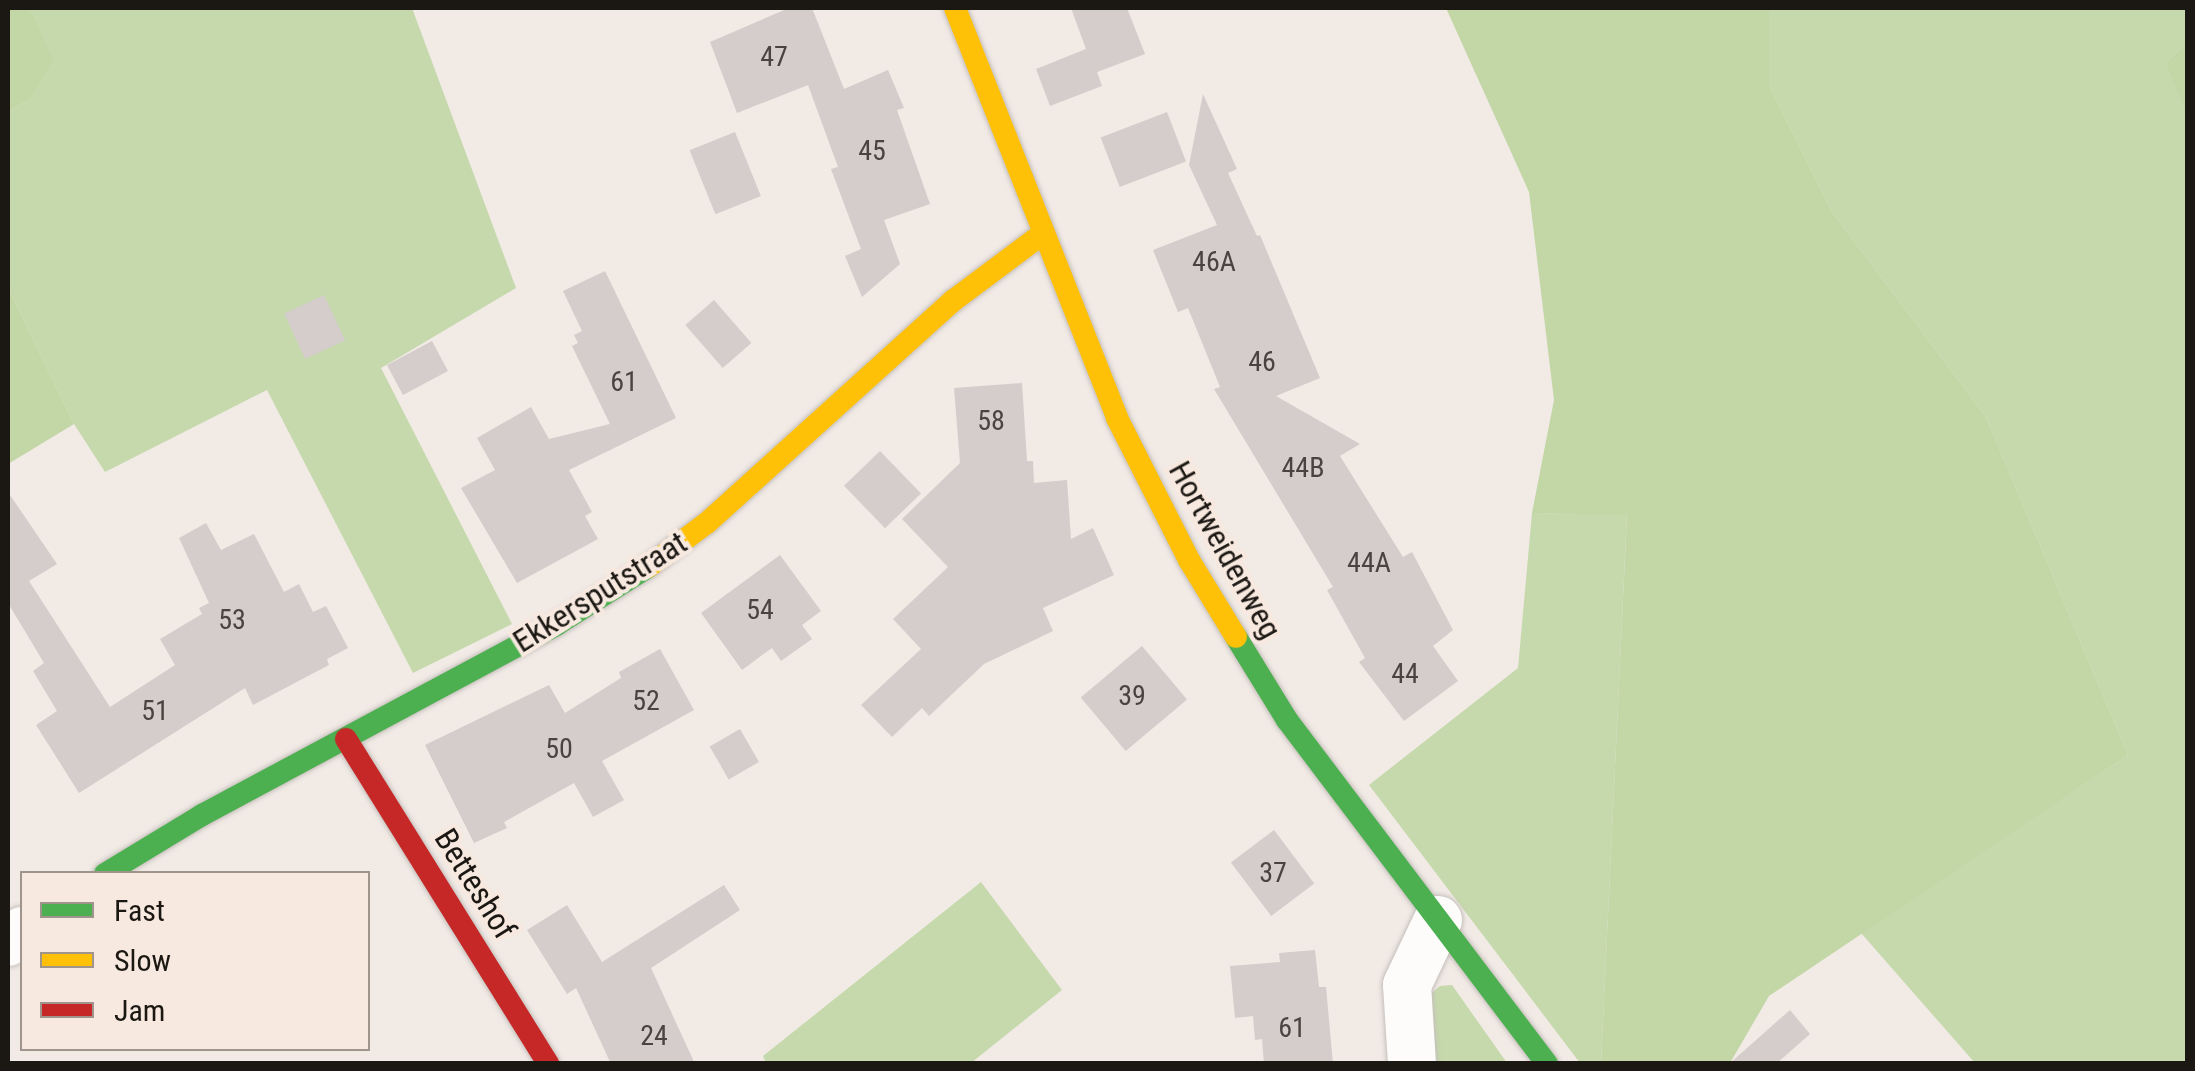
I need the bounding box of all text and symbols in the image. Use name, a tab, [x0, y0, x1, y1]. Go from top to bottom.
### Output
house number: 47	[760, 40, 788, 74]
house number: 45	[858, 134, 886, 168]
house number: 46A	[1192, 245, 1236, 279]
house number: 46	[1248, 345, 1276, 379]
house number: 61	[610, 365, 638, 399]
house number: 58	[977, 404, 1005, 438]
house number: 44B	[1282, 451, 1324, 485]
street label: Hortweidenweg	[1160, 455, 1290, 645]
street label: Ekkersputstraat	[506, 523, 694, 661]
house number: 44A	[1347, 546, 1391, 580]
house number: 54	[746, 593, 774, 627]
house number: 53	[218, 603, 246, 637]
house number: 44	[1391, 657, 1419, 691]
house number: 39	[1118, 679, 1146, 713]
house number: 52	[632, 684, 660, 718]
house number: 51	[141, 694, 169, 728]
house number: 50	[545, 732, 573, 766]
street label: Betteshof	[426, 822, 524, 946]
house number: 37	[1259, 856, 1287, 890]
legend	[20, 871, 370, 1051]
text: Fast	[114, 893, 165, 928]
text: Slow	[114, 943, 171, 978]
text: Jam	[114, 993, 165, 1028]
house number: 61	[1278, 1011, 1306, 1045]
house number: 24	[640, 1019, 668, 1053]

